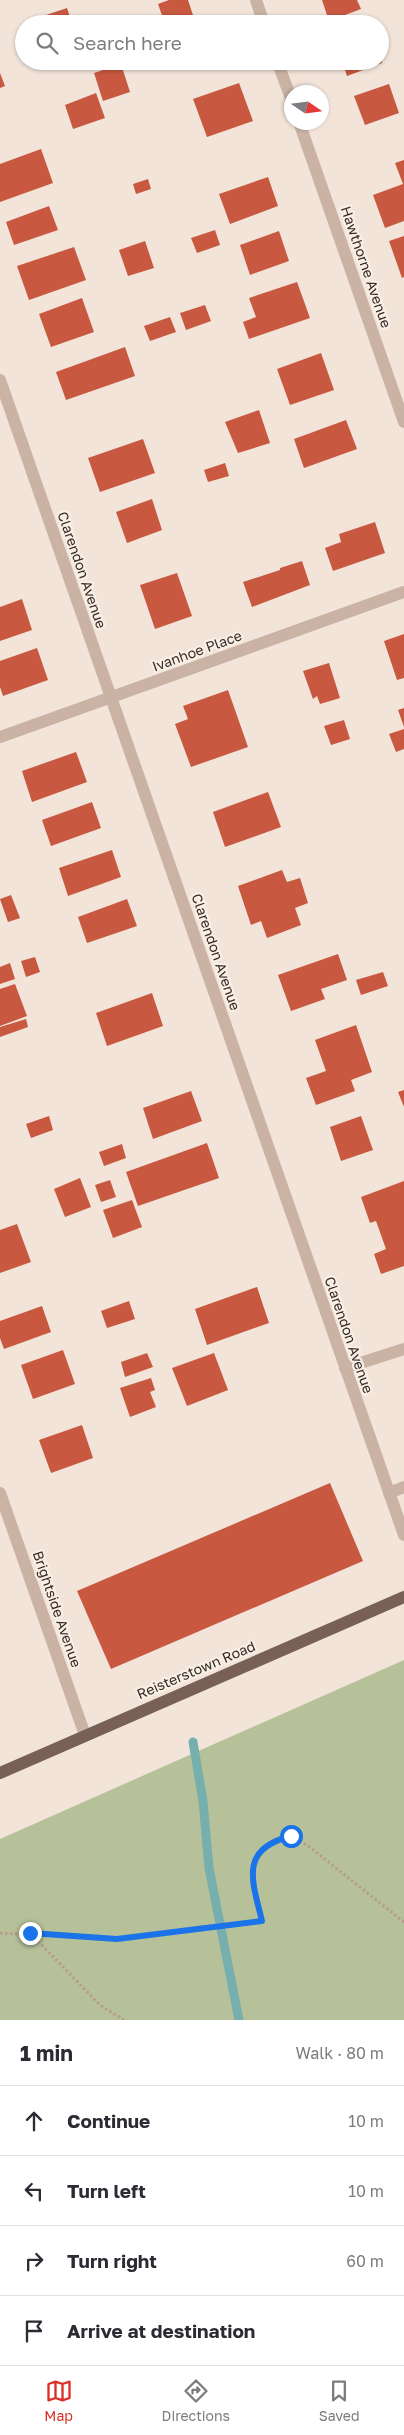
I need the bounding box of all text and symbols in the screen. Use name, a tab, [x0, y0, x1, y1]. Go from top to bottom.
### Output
search box	[15, 15, 389, 70]
icon: search	[33, 29, 61, 57]
text: Search here	[73, 31, 182, 54]
north arrow	[284, 85, 329, 130]
street label: Hawthorne Avenue	[338, 204, 395, 330]
street label: Clarendon Avenue	[54, 509, 110, 631]
street label: Ivanhoe Place	[150, 626, 244, 675]
street label: Clarendon Avenue	[188, 891, 244, 1013]
street label: Clarendon Avenue	[321, 1274, 377, 1396]
street label: Brightside Avenue	[30, 1548, 85, 1669]
street label: Reisterstown Road	[134, 1637, 258, 1702]
route start	[280, 1825, 303, 1848]
route end	[19, 1922, 42, 1945]
text: 1 min	[20, 2040, 73, 2066]
text: Walk · 80 m	[295, 2043, 384, 2063]
icon: ahead	[20, 2107, 48, 2135]
text: Continue	[67, 2109, 150, 2132]
text: 10 m	[348, 2111, 384, 2131]
icon: left	[20, 2177, 48, 2205]
text: Turn left	[67, 2179, 146, 2202]
text: 10 m	[348, 2181, 384, 2201]
icon: right	[20, 2247, 48, 2275]
text: Turn right	[67, 2249, 157, 2272]
text: 60 m	[346, 2251, 384, 2271]
icon: arrive	[20, 2317, 48, 2345]
text: Arrive at destination	[67, 2319, 255, 2342]
tab: Map	[44, 2377, 73, 2424]
tab: Directions	[162, 2377, 230, 2424]
tab: Saved	[319, 2377, 360, 2424]

